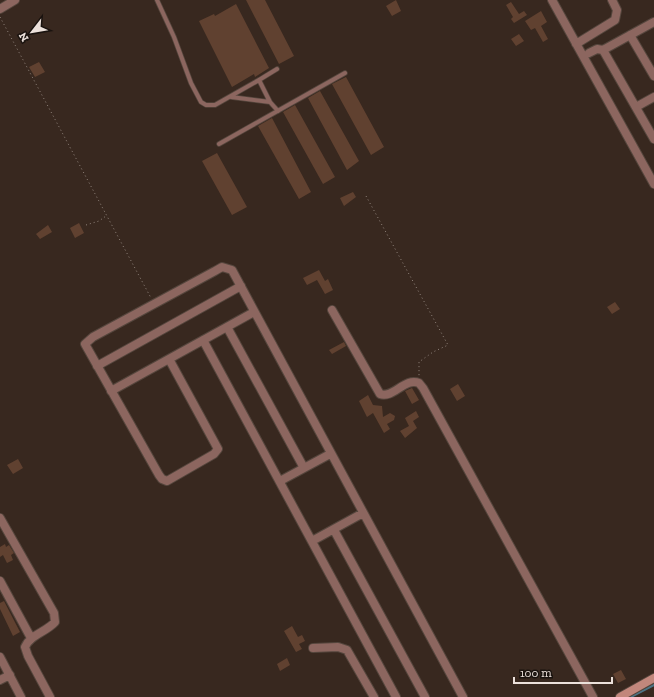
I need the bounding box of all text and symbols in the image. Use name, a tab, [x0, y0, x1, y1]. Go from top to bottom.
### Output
north arrow	[12, 12, 52, 52]
text: N	[16, 29, 32, 44]
scale bar	[514, 659, 612, 685]
text: 100 m	[520, 666, 552, 680]

